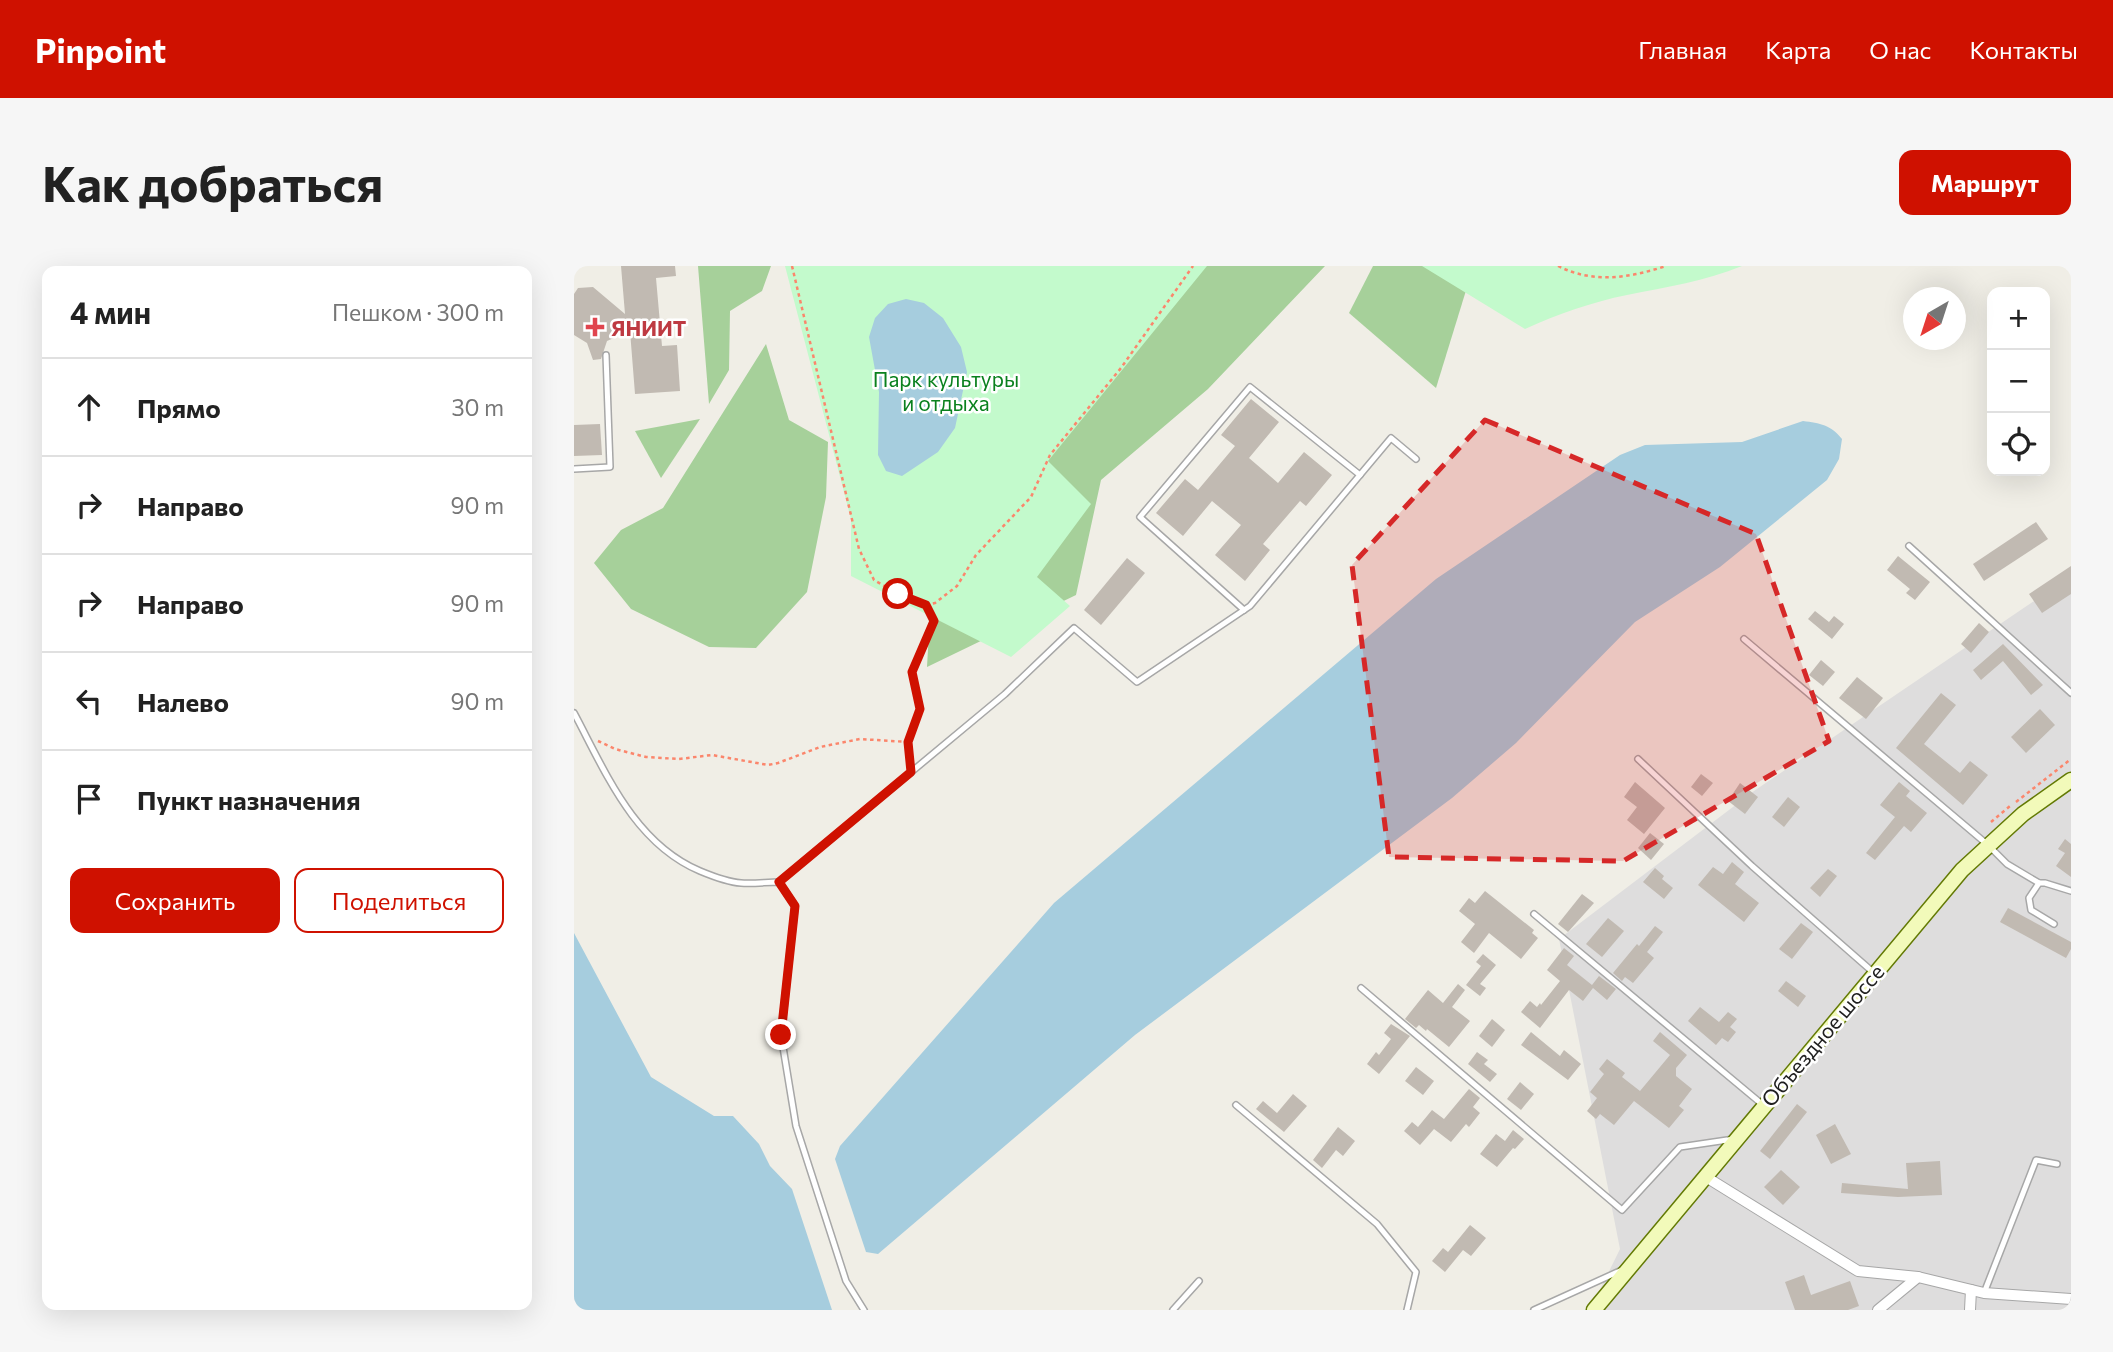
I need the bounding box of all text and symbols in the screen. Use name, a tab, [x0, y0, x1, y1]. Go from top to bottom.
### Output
text: Pinpoint	[35, 29, 166, 70]
text: Главная	[1638, 35, 1727, 64]
text: Карта	[1765, 35, 1831, 64]
text: О нас	[1869, 35, 1931, 64]
text: Контакты	[1969, 35, 2078, 64]
button: Маршрут	[1899, 150, 2071, 215]
text: Как добраться	[42, 152, 383, 212]
north arrow	[1903, 287, 1966, 350]
map controls	[1987, 287, 2050, 476]
button: +	[1987, 287, 2050, 350]
text: 4 мин	[70, 293, 151, 330]
text: Пешком · 300 m	[332, 298, 504, 326]
place label: ЯНИИТ	[611, 315, 687, 340]
marker: ЯНИИТ	[585, 317, 605, 337]
button: −	[1987, 350, 2050, 413]
park label: Парк культуры и отдыха	[873, 366, 1019, 415]
icon: ahead	[70, 388, 108, 426]
text: Прямо	[137, 392, 221, 423]
text: 30 m	[451, 393, 504, 421]
button: locate	[1987, 413, 2050, 476]
icon: right	[70, 486, 108, 524]
text: Направо	[137, 490, 244, 521]
text: 90 m	[451, 491, 504, 519]
route start	[882, 578, 913, 609]
icon: right	[70, 584, 108, 622]
text: Направо	[137, 588, 244, 619]
text: 90 m	[451, 589, 504, 617]
icon: left	[70, 682, 108, 720]
text: Налево	[137, 686, 229, 717]
text: 90 m	[451, 687, 504, 715]
icon: arrive	[70, 780, 108, 818]
text: Пункт назначения	[137, 784, 361, 815]
button: Сохранить	[70, 868, 280, 933]
button: Поделиться	[294, 868, 504, 933]
street label: Объездное шоссе	[1755, 959, 1889, 1111]
route end	[765, 1019, 796, 1050]

